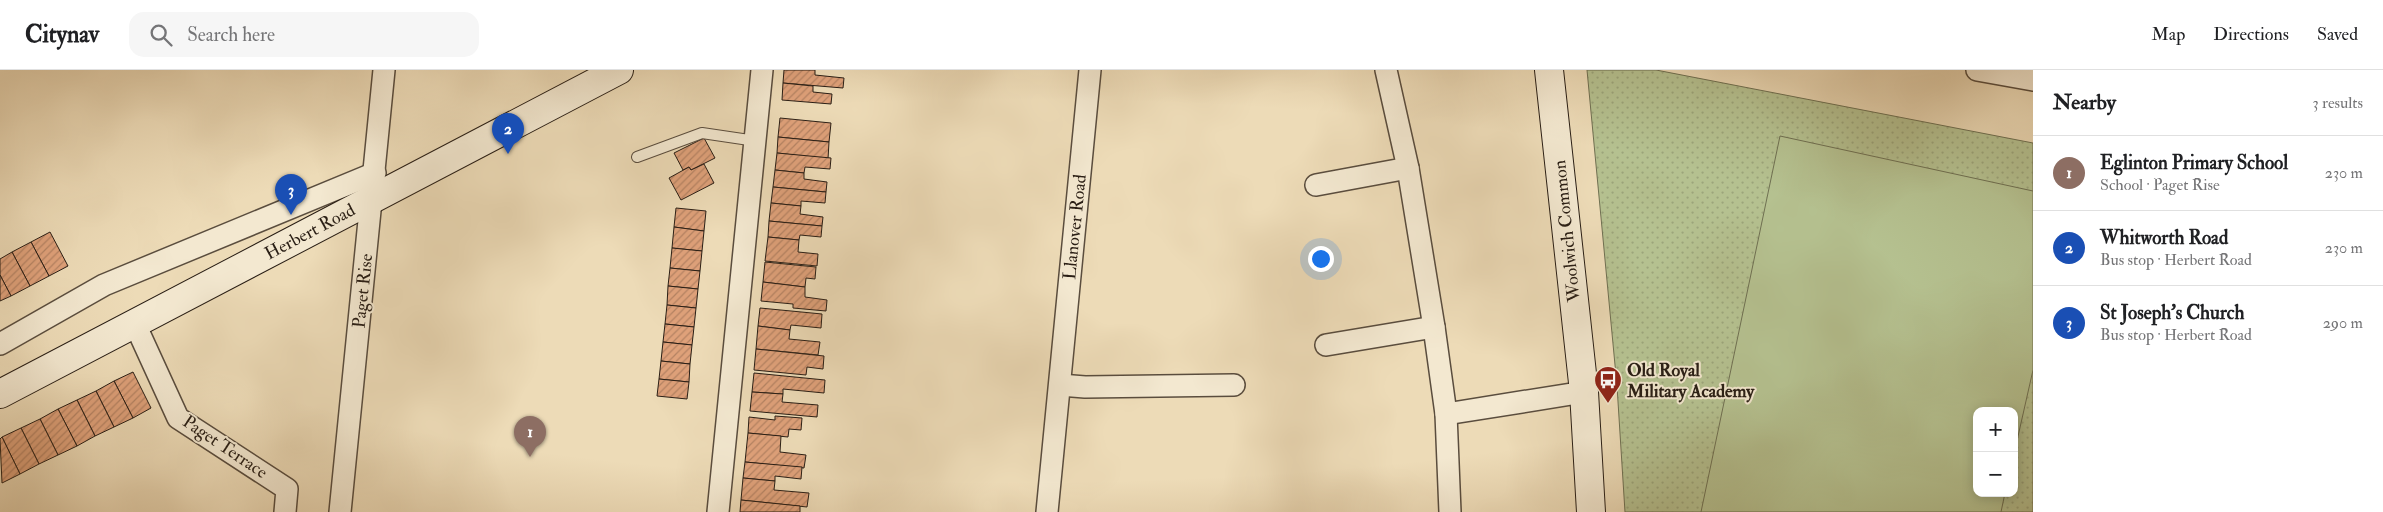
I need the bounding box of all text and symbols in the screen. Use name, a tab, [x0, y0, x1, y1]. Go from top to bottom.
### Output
search box	[129, 12, 479, 57]
text: Citynav	[25, 19, 99, 50]
icon: search	[147, 21, 175, 49]
text: Search here	[187, 23, 275, 47]
text: Map	[2152, 23, 2185, 46]
text: Directions	[2213, 23, 2289, 46]
text: Saved	[2317, 23, 2358, 46]
text: Nearby	[2053, 89, 2116, 116]
text: 3 results	[2312, 93, 2363, 113]
pin: 2	[492, 113, 524, 154]
text: Eglinton Primary School	[2100, 151, 2288, 175]
street label: Woolwich Common	[1548, 159, 1586, 304]
text: 1	[2066, 163, 2072, 183]
text: 230 m	[2325, 163, 2363, 183]
street label: Llanover Road	[1058, 173, 1092, 281]
pin: 3	[275, 174, 307, 215]
text: School · Paget Rise	[2100, 175, 2220, 195]
street label: Herbert Road	[261, 199, 359, 265]
text: Whitworth Road	[2100, 226, 2228, 250]
text: 2	[2065, 238, 2073, 258]
text: 230 m	[2325, 238, 2363, 258]
your location	[1308, 246, 1334, 272]
text: Bus stop · Herbert Road	[2100, 250, 2252, 270]
street label: Paget Rise	[348, 252, 378, 329]
text: St Joseph's Church	[2100, 301, 2244, 325]
text: 3	[2066, 313, 2072, 333]
text: 290 m	[2323, 313, 2363, 333]
text: Bus stop · Herbert Road	[2100, 325, 2252, 345]
place label: Old Royal Military Academy	[1626, 359, 1755, 403]
bus stop icon: Old Royal Military Academy	[1593, 365, 1623, 404]
map controls	[1973, 407, 2018, 497]
button: +	[1973, 407, 2018, 452]
street label: Paget Terrace	[178, 410, 272, 484]
pin: 1	[514, 416, 546, 457]
button: −	[1973, 452, 2018, 497]

